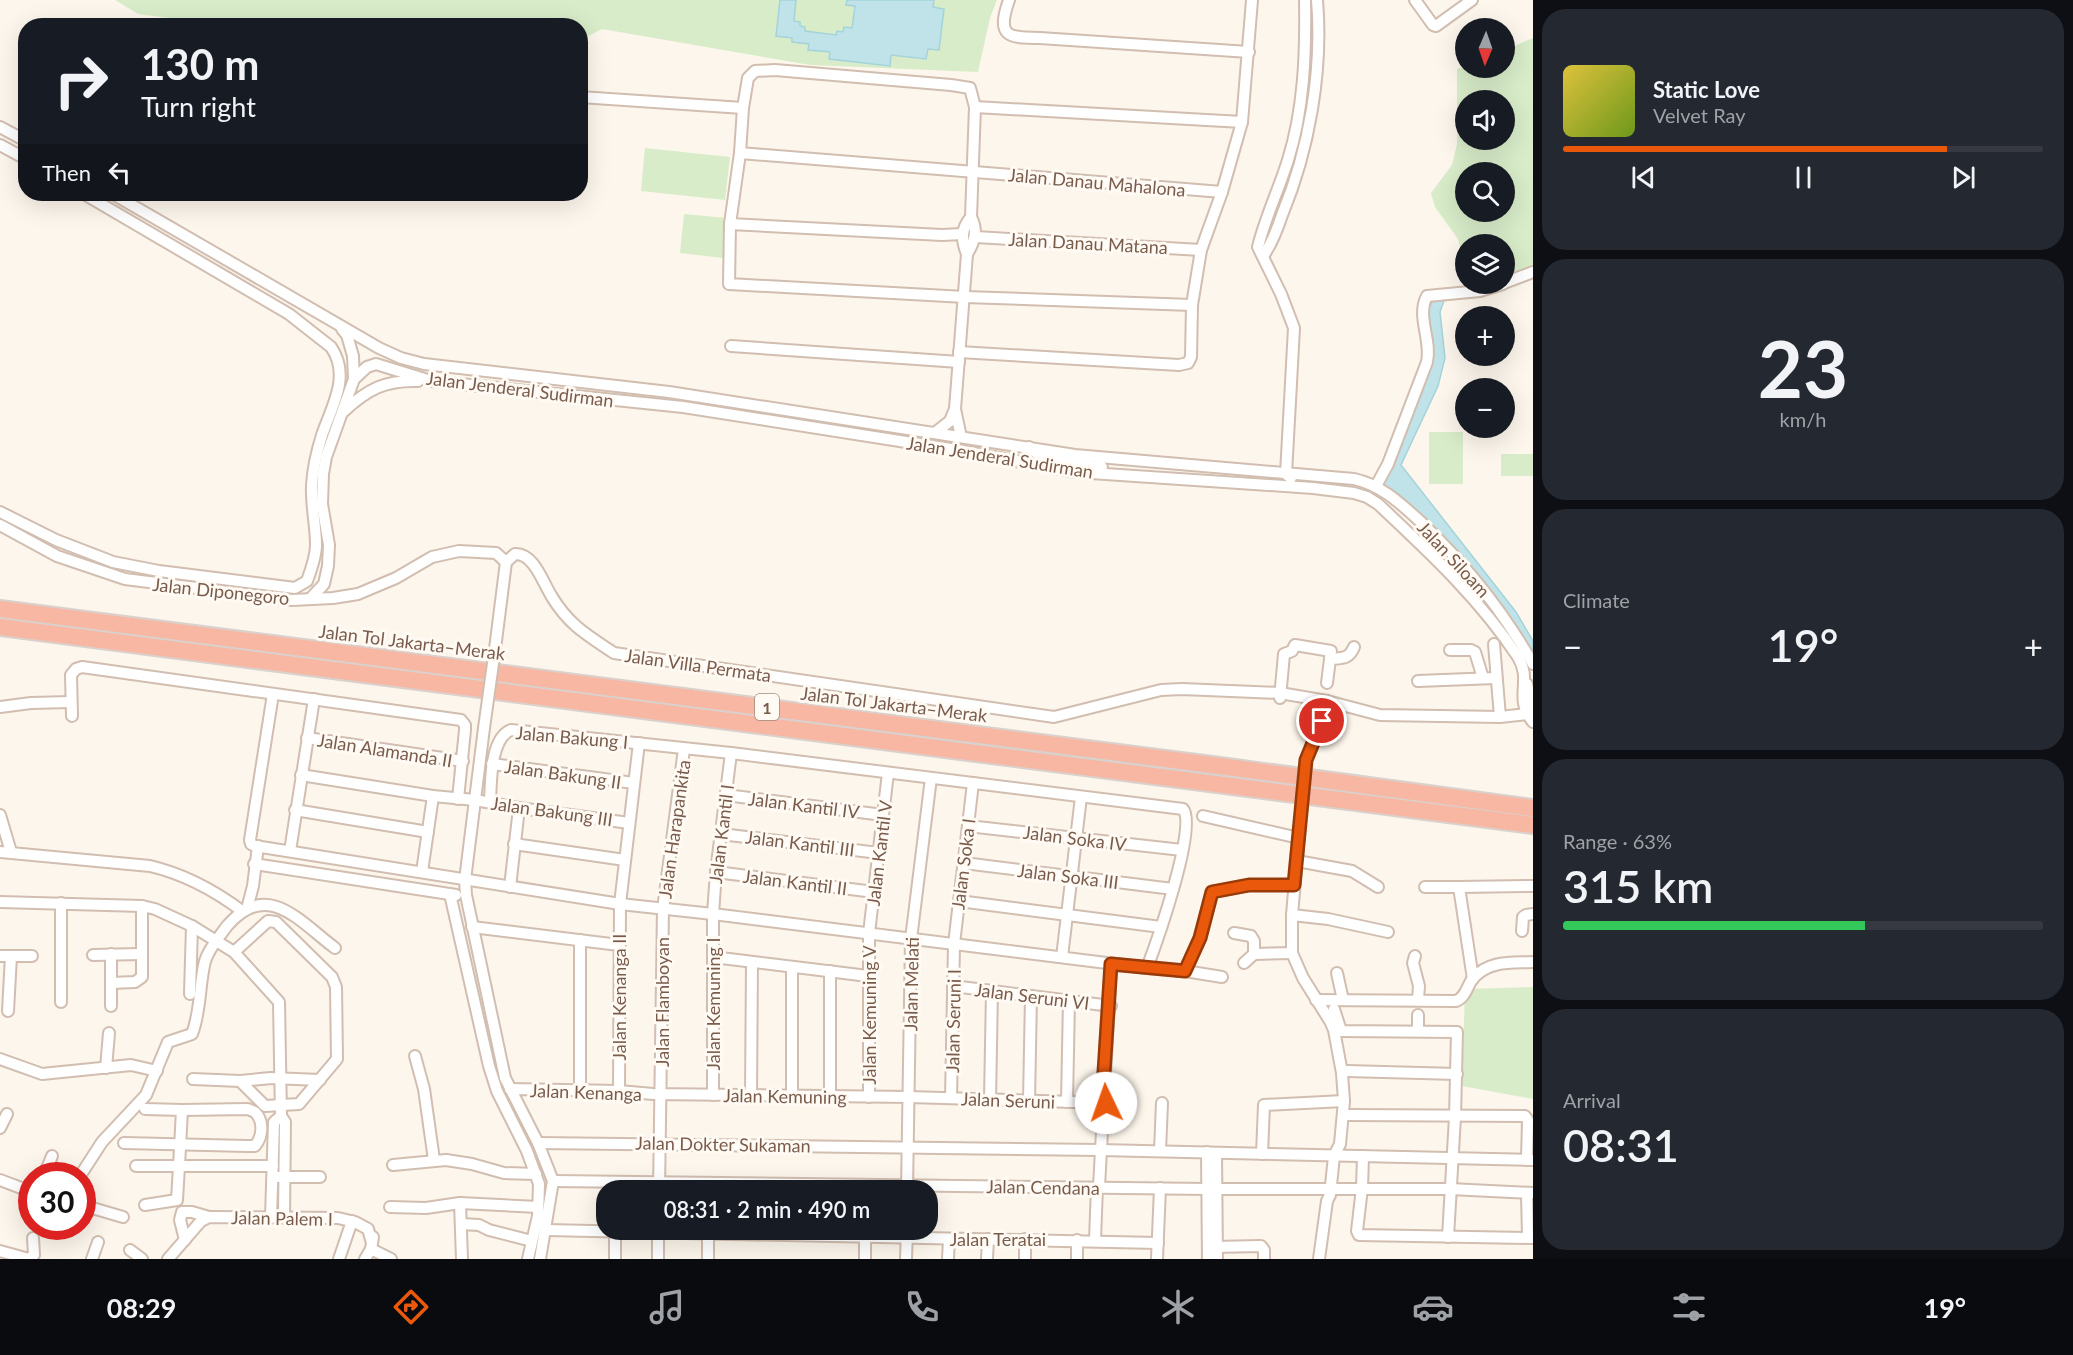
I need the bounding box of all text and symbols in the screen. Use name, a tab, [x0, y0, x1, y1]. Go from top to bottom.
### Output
north arrow	[1455, 18, 1515, 78]
map controls	[1455, 18, 1515, 438]
text: 130 m	[141, 39, 259, 89]
icon: right	[42, 42, 120, 120]
text: Static Love	[1653, 76, 1760, 103]
text: Turn right	[141, 90, 256, 123]
button: sound	[1455, 90, 1515, 150]
text: Velvet Ray	[1653, 103, 1746, 127]
icon: left	[103, 156, 136, 189]
text: Then	[42, 159, 91, 186]
icon: previous	[1627, 161, 1660, 194]
icon: pause	[1787, 161, 1820, 194]
icon: next	[1947, 161, 1980, 194]
button: search	[1455, 162, 1515, 222]
street label: Jalan Danau Mahalona	[1007, 163, 1187, 201]
street label: Jalan Danau Matana	[1008, 228, 1168, 258]
button: layers	[1455, 234, 1515, 294]
button: +	[1455, 306, 1515, 366]
text: 23	[1758, 321, 1848, 415]
street label: Jalan Jenderal Sudirman	[425, 367, 615, 411]
button: −	[1455, 378, 1515, 438]
text: km/h	[1780, 407, 1826, 431]
street label: Jalan Jenderal Sudirman	[905, 431, 1095, 483]
street label: Jalan Siloam	[1413, 516, 1495, 602]
street label: Jalan Diponegoro	[151, 573, 291, 609]
text: Climate	[1563, 588, 1630, 612]
text: 19°	[1768, 618, 1838, 672]
street label: Jalan Tol Jakarta–Merak	[318, 620, 507, 664]
text: −	[1563, 626, 1582, 666]
text: +	[2024, 626, 2043, 666]
street label: Jalan Villa Permata	[623, 644, 773, 686]
street label: Jalan Tol Jakarta–Merak	[800, 682, 989, 726]
road number: 1	[755, 694, 779, 720]
pin	[1296, 695, 1347, 746]
icon: arrive	[1305, 704, 1338, 737]
street label: Jalan Bakung I	[515, 721, 629, 753]
street label: Jalan Alamanda II	[316, 728, 454, 772]
street label: Jalan Bakung II	[503, 755, 623, 793]
street label: Jalan Harapankita	[653, 758, 695, 900]
street label: Jalan Kantil I	[704, 783, 738, 885]
street label: Jalan Kantil IV	[747, 787, 862, 823]
street label: Jalan Bakung III	[490, 792, 614, 830]
street label: Jalan Kantil V	[862, 798, 896, 907]
street label: Jalan Soka I	[946, 817, 980, 911]
street label: Jalan Soka IV	[1022, 821, 1129, 855]
street label: Jalan Kantil III	[744, 825, 856, 861]
text: Range · 63%	[1563, 829, 1672, 853]
street label: Jalan Soka III	[1016, 859, 1120, 893]
text: 315 km	[1563, 859, 1713, 913]
street label: Jalan Kantil II	[742, 865, 848, 899]
street label: Jalan Kenanga II	[608, 934, 630, 1060]
street label: Jalan Flamboyan	[651, 937, 673, 1067]
street label: Jalan Kemuning I	[702, 937, 724, 1071]
street label: Jalan Melati	[899, 937, 923, 1031]
street label: Jalan Kemuning V	[858, 944, 880, 1085]
street label: Jalan Seruni I	[941, 969, 965, 1073]
street label: Jalan Seruni VI	[973, 978, 1091, 1014]
position arrow	[1074, 1071, 1138, 1135]
street label: Jalan Kenanga	[530, 1079, 642, 1105]
street label: Jalan Kemuning	[723, 1084, 847, 1108]
street label: Jalan Seruni	[961, 1087, 1055, 1113]
text: Arrival	[1563, 1088, 1621, 1112]
text: 08:31	[1563, 1118, 1679, 1172]
street label: Jalan Dokter Sukaman	[635, 1131, 811, 1157]
speed limit sign: 30	[18, 1162, 96, 1240]
street label: Jalan Cendana	[986, 1175, 1100, 1199]
text: 08:31 · 2 min · 490 m	[664, 1196, 870, 1223]
street label: Jalan Palem I	[231, 1206, 333, 1230]
street label: Jalan Teratai	[950, 1228, 1046, 1250]
icon: directions	[390, 1286, 432, 1328]
icon: music	[646, 1286, 688, 1328]
icon: phone	[901, 1286, 943, 1328]
icon: climate	[1157, 1286, 1199, 1328]
icon: car	[1412, 1286, 1454, 1328]
icon: filters	[1668, 1286, 1710, 1328]
text: 08:29	[107, 1291, 176, 1324]
text: 19°	[1924, 1291, 1966, 1324]

